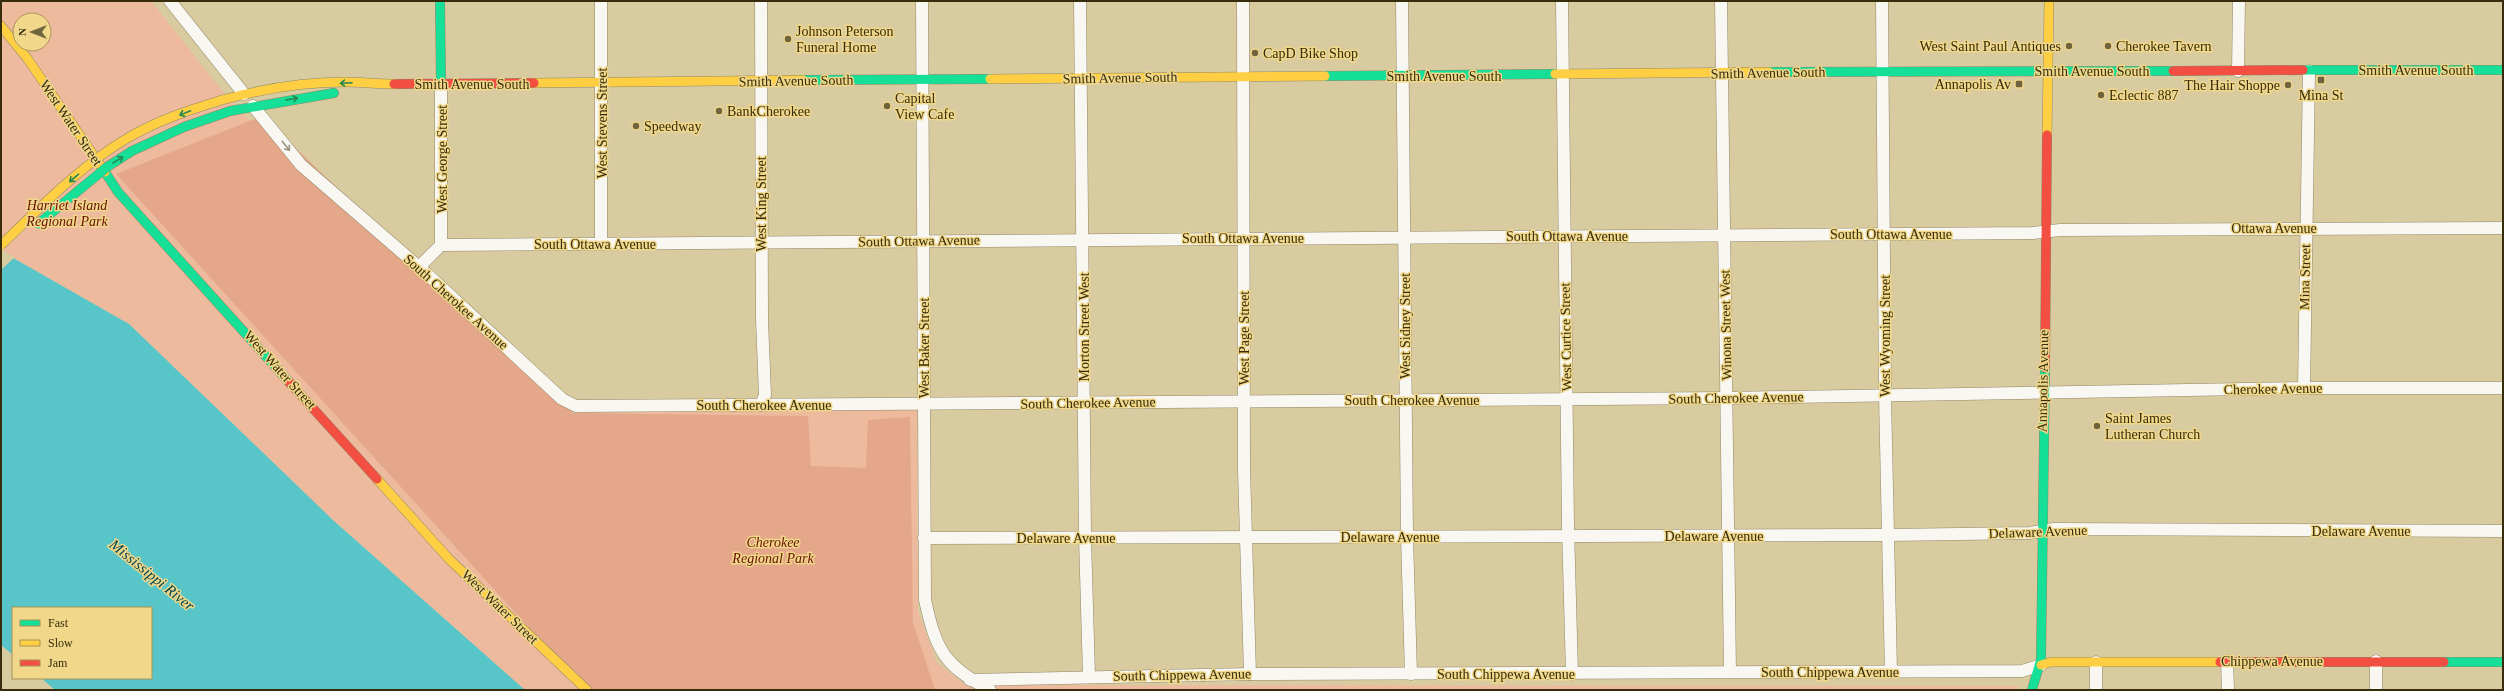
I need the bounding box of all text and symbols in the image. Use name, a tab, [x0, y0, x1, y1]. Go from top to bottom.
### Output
north arrow	[12, 12, 52, 52]
place label: Johnson Peterson Funeral Home	[796, 24, 894, 55]
text: N	[16, 28, 28, 36]
marker: Johnson Peterson Funeral Home	[783, 34, 793, 44]
place label: West Saint Paul Antiques	[1919, 39, 2061, 54]
place label: Cherokee Tavern	[2116, 39, 2212, 54]
marker: West Saint Paul Antiques	[2064, 41, 2074, 51]
marker: Cherokee Tavern	[2103, 41, 2113, 51]
place label: CapD Bike Shop	[1263, 46, 1358, 61]
marker: CapD Bike Shop	[1250, 48, 1260, 58]
street label: Smith Avenue South	[2359, 63, 2473, 78]
street label: Smith Avenue South	[1710, 64, 1826, 82]
street label: Smith Avenue South	[2035, 64, 2149, 79]
street label: West Stevens Street	[595, 67, 610, 178]
street label: Smith Avenue South	[1062, 69, 1178, 87]
street label: Smith Avenue South	[1387, 69, 1501, 84]
street label: Smith Avenue South	[738, 72, 854, 90]
marker: Mina St	[2316, 75, 2326, 85]
street label: West Water Street	[37, 77, 105, 169]
street label: Smith Avenue South	[415, 77, 529, 92]
place label: Annapolis Av	[1935, 77, 2011, 92]
place label: The Hair Shoppe	[2184, 78, 2280, 93]
one-way arrow	[340, 79, 353, 86]
marker: Annapolis Av	[2014, 79, 2024, 89]
marker: The Hair Shoppe	[2283, 80, 2293, 90]
place label: Eclectic 887	[2109, 88, 2179, 103]
place label: Mina St	[2299, 88, 2343, 103]
marker: Eclectic 887	[2096, 90, 2106, 100]
place label: Capital View Cafe	[895, 91, 954, 122]
one-way arrow	[285, 95, 298, 103]
marker: Capital View Cafe	[882, 101, 892, 111]
place label: BankCherokee	[727, 104, 810, 119]
street label: West George Street	[435, 105, 450, 213]
marker: BankCherokee	[714, 106, 724, 116]
one-way arrow	[180, 109, 192, 117]
place label: Speedway	[644, 119, 702, 134]
marker: Speedway	[631, 121, 641, 131]
one-way arrow	[281, 141, 290, 152]
one-way arrow	[112, 155, 124, 163]
street label: West King Street	[754, 156, 769, 252]
one-way arrow	[69, 174, 80, 183]
park label: Harriet Island Regional Park	[25, 198, 108, 229]
street label: Ottawa Avenue	[2231, 221, 2317, 236]
street label: South Ottawa Avenue	[1830, 227, 1952, 242]
street label: South Ottawa Avenue	[1506, 229, 1628, 244]
street label: South Ottawa Avenue	[1182, 231, 1304, 246]
street label: South Ottawa Avenue	[858, 232, 980, 250]
street label: South Ottawa Avenue	[534, 237, 656, 252]
street label: Mina Street	[2297, 244, 2313, 310]
street label: South Cherokee Avenue	[401, 251, 511, 353]
street label: Winona Street West	[1718, 269, 1734, 381]
street label: Morton Street West	[1077, 272, 1092, 382]
street label: West Sidney Street	[1398, 273, 1413, 379]
street label: West Wyoming Street	[1878, 275, 1893, 397]
street label: West Curtice Street	[1558, 283, 1574, 391]
street label: West Page Street	[1237, 291, 1252, 385]
street label: West Baker Street	[917, 298, 932, 398]
street label: West Water Street	[241, 328, 319, 412]
street label: Annapolis Avenue	[2035, 329, 2051, 433]
street label: Cherokee Avenue	[2223, 381, 2323, 397]
street label: South Cherokee Avenue	[1668, 389, 1804, 407]
street label: South Cherokee Avenue	[1344, 393, 1480, 408]
street label: South Cherokee Avenue	[1020, 394, 1156, 412]
street label: South Cherokee Avenue	[696, 398, 832, 413]
place label: Saint James Lutheran Church	[2105, 411, 2200, 442]
marker: Saint James Lutheran Church	[2092, 421, 2102, 431]
street label: Delaware Avenue	[1988, 523, 2088, 541]
street label: Delaware Avenue	[2312, 524, 2410, 539]
street label: Delaware Avenue	[1665, 529, 1763, 544]
street label: Delaware Avenue	[1341, 530, 1439, 545]
street label: Delaware Avenue	[1017, 531, 1115, 546]
park label: Cherokee Regional Park	[731, 535, 814, 566]
water label: Mississippi River	[106, 536, 197, 614]
street label: West Water Street	[459, 567, 541, 647]
legend	[12, 607, 152, 679]
text: Fast	[48, 616, 69, 630]
text: Slow	[48, 636, 73, 650]
street label: Chippewa Avenue	[2221, 654, 2323, 669]
text: Jam	[48, 656, 68, 670]
street label: South Chippewa Avenue	[1761, 665, 1899, 680]
street label: South Chippewa Avenue	[1113, 666, 1251, 684]
street label: South Chippewa Avenue	[1437, 667, 1575, 682]

